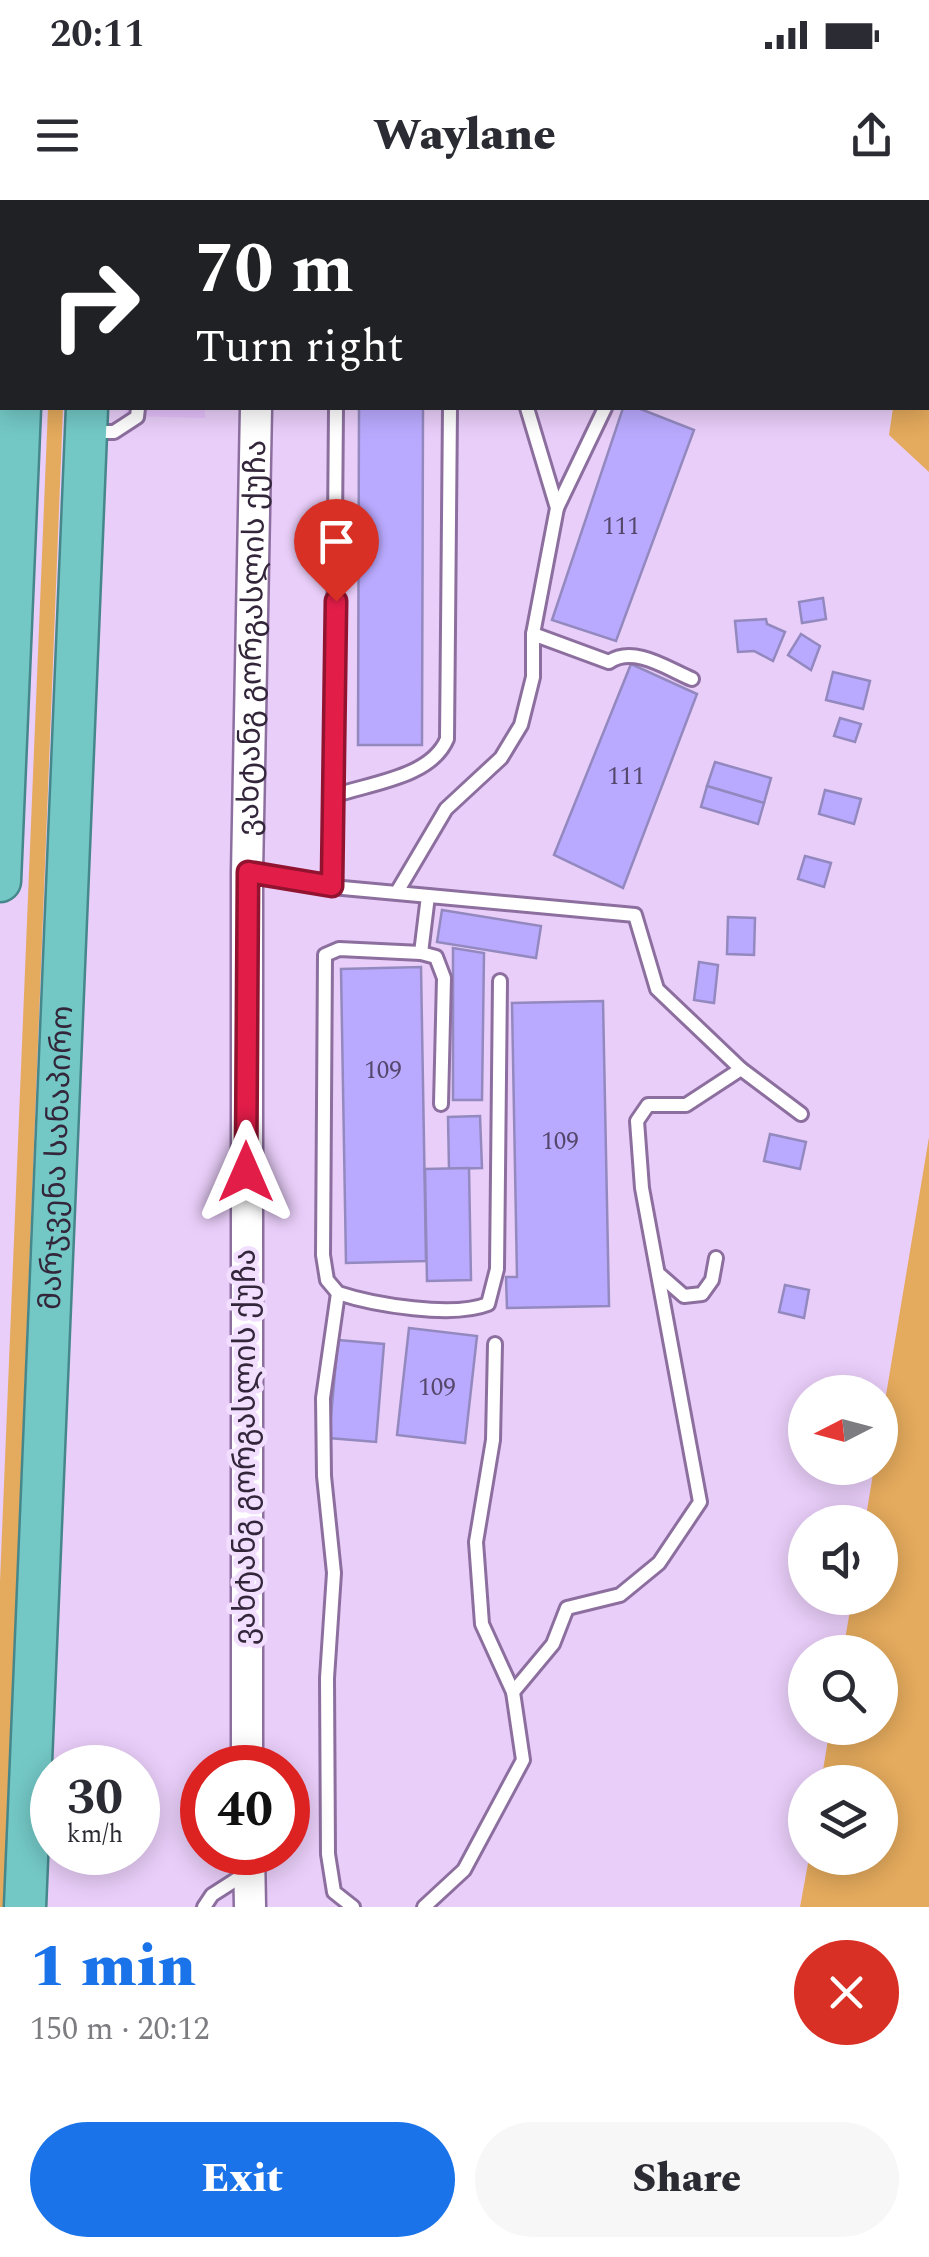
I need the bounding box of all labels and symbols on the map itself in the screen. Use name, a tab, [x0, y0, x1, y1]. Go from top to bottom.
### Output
street label: ვახტანგ გორგასლის ქუჩა	[226, 439, 279, 837]
pin	[294, 499, 379, 602]
house number: 111	[602, 508, 640, 546]
house number: 111	[607, 758, 645, 796]
street label: მარჯვენა სანაპირო	[28, 1005, 86, 1311]
house number: 109	[364, 1052, 402, 1090]
position arrow	[194, 1120, 298, 1224]
house number: 109	[541, 1123, 579, 1161]
street label: ვახტანგ გორგასლის ქუჩა	[223, 1249, 269, 1645]
house number: 109	[418, 1369, 456, 1407]
north arrow	[788, 1375, 898, 1485]
speed limit sign: 40	[180, 1745, 310, 1875]

